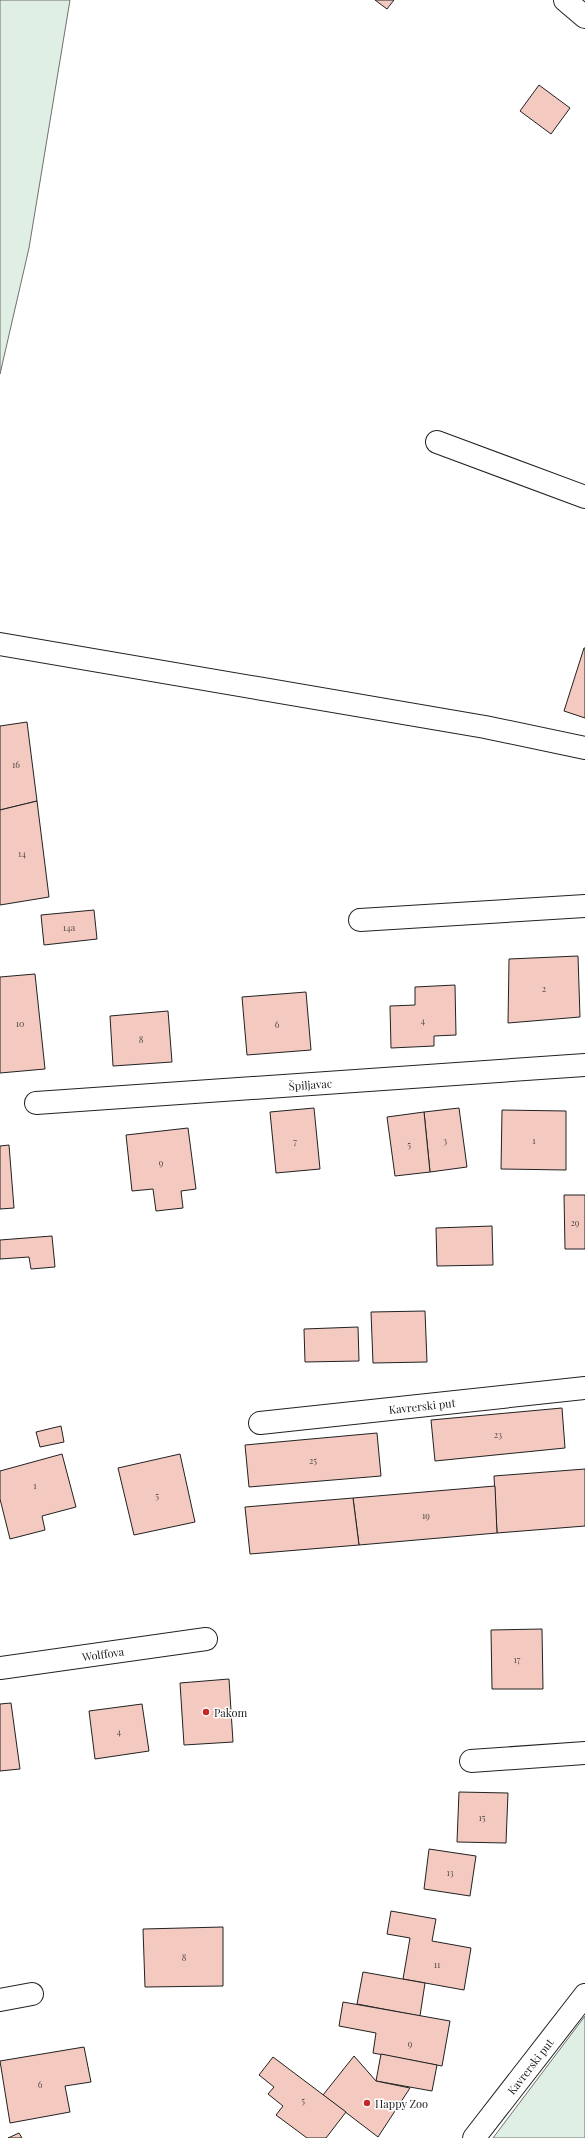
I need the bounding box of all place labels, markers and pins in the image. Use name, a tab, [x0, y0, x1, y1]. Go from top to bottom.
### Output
place label: Pakom	[214, 1705, 248, 1720]
marker: Pakom	[201, 1707, 211, 1717]
place label: Happy Zoo	[375, 2096, 428, 2111]
marker: Happy Zoo	[362, 2098, 372, 2108]

